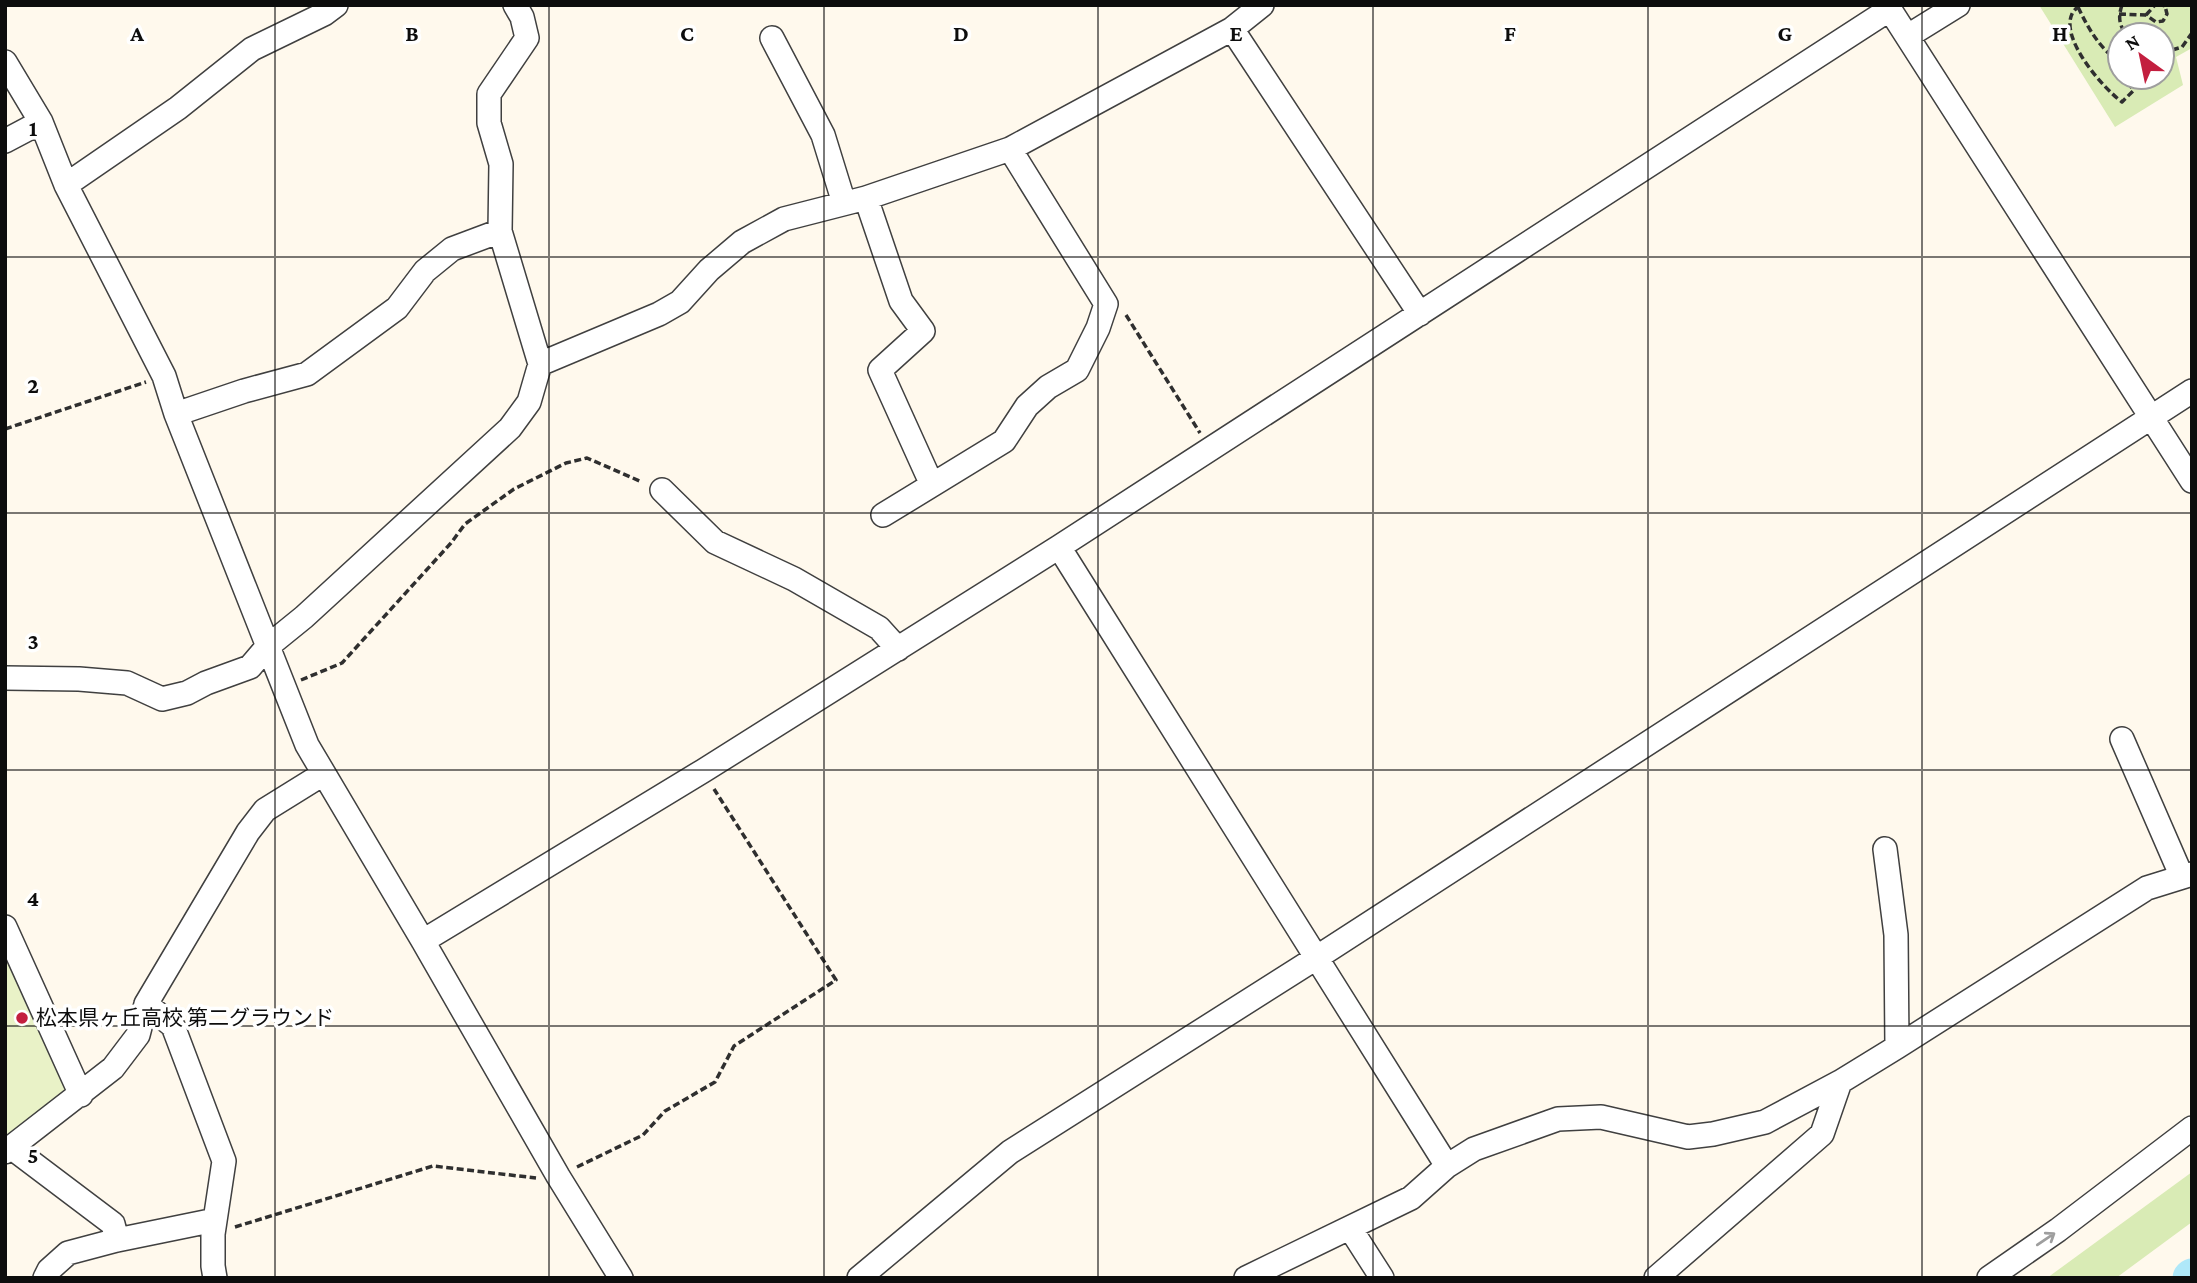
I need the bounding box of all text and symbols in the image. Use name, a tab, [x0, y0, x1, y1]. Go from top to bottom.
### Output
text: A	[129, 20, 144, 46]
text: B	[405, 20, 419, 46]
text: C	[680, 20, 694, 46]
text: D	[953, 20, 969, 46]
text: E	[1229, 20, 1243, 46]
text: F	[1504, 20, 1516, 46]
text: G	[1778, 20, 1793, 46]
text: H	[2052, 20, 2068, 46]
north arrow	[2106, 21, 2176, 91]
text: N	[2121, 30, 2143, 54]
text: 1	[29, 115, 38, 141]
text: 2	[27, 372, 39, 398]
text: 3	[27, 628, 39, 654]
text: 4	[27, 885, 39, 911]
place label: 松本県ヶ丘高校 第二グラウンド	[36, 1006, 334, 1030]
marker: 松本県ヶ丘高校 第二グラウンド	[14, 1010, 30, 1026]
text: 5	[27, 1142, 39, 1168]
one-way arrow	[2035, 1232, 2055, 1246]

